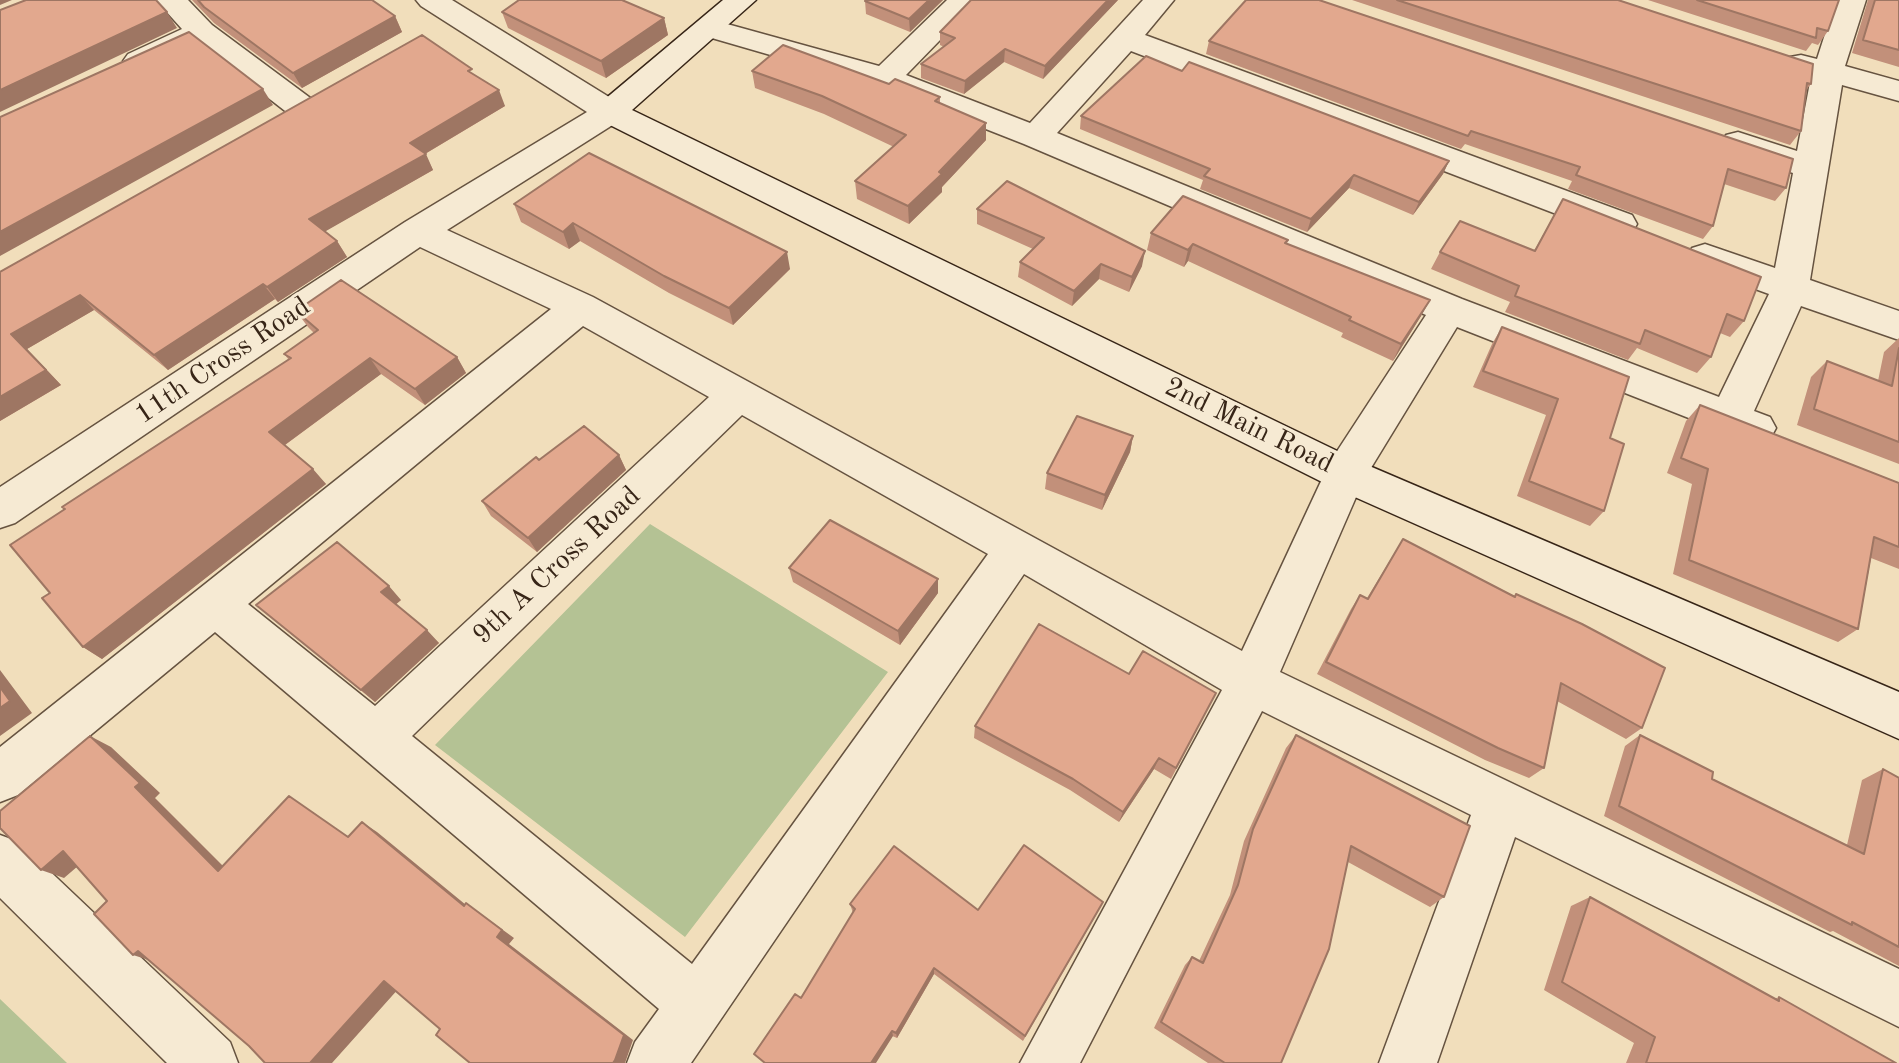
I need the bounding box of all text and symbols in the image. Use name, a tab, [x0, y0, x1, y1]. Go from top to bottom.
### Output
street label: 11th Cross Road	[129, 290, 317, 432]
street label: 2nd Main Road	[1159, 371, 1339, 481]
street label: 9th A Cross Road	[466, 480, 648, 652]

